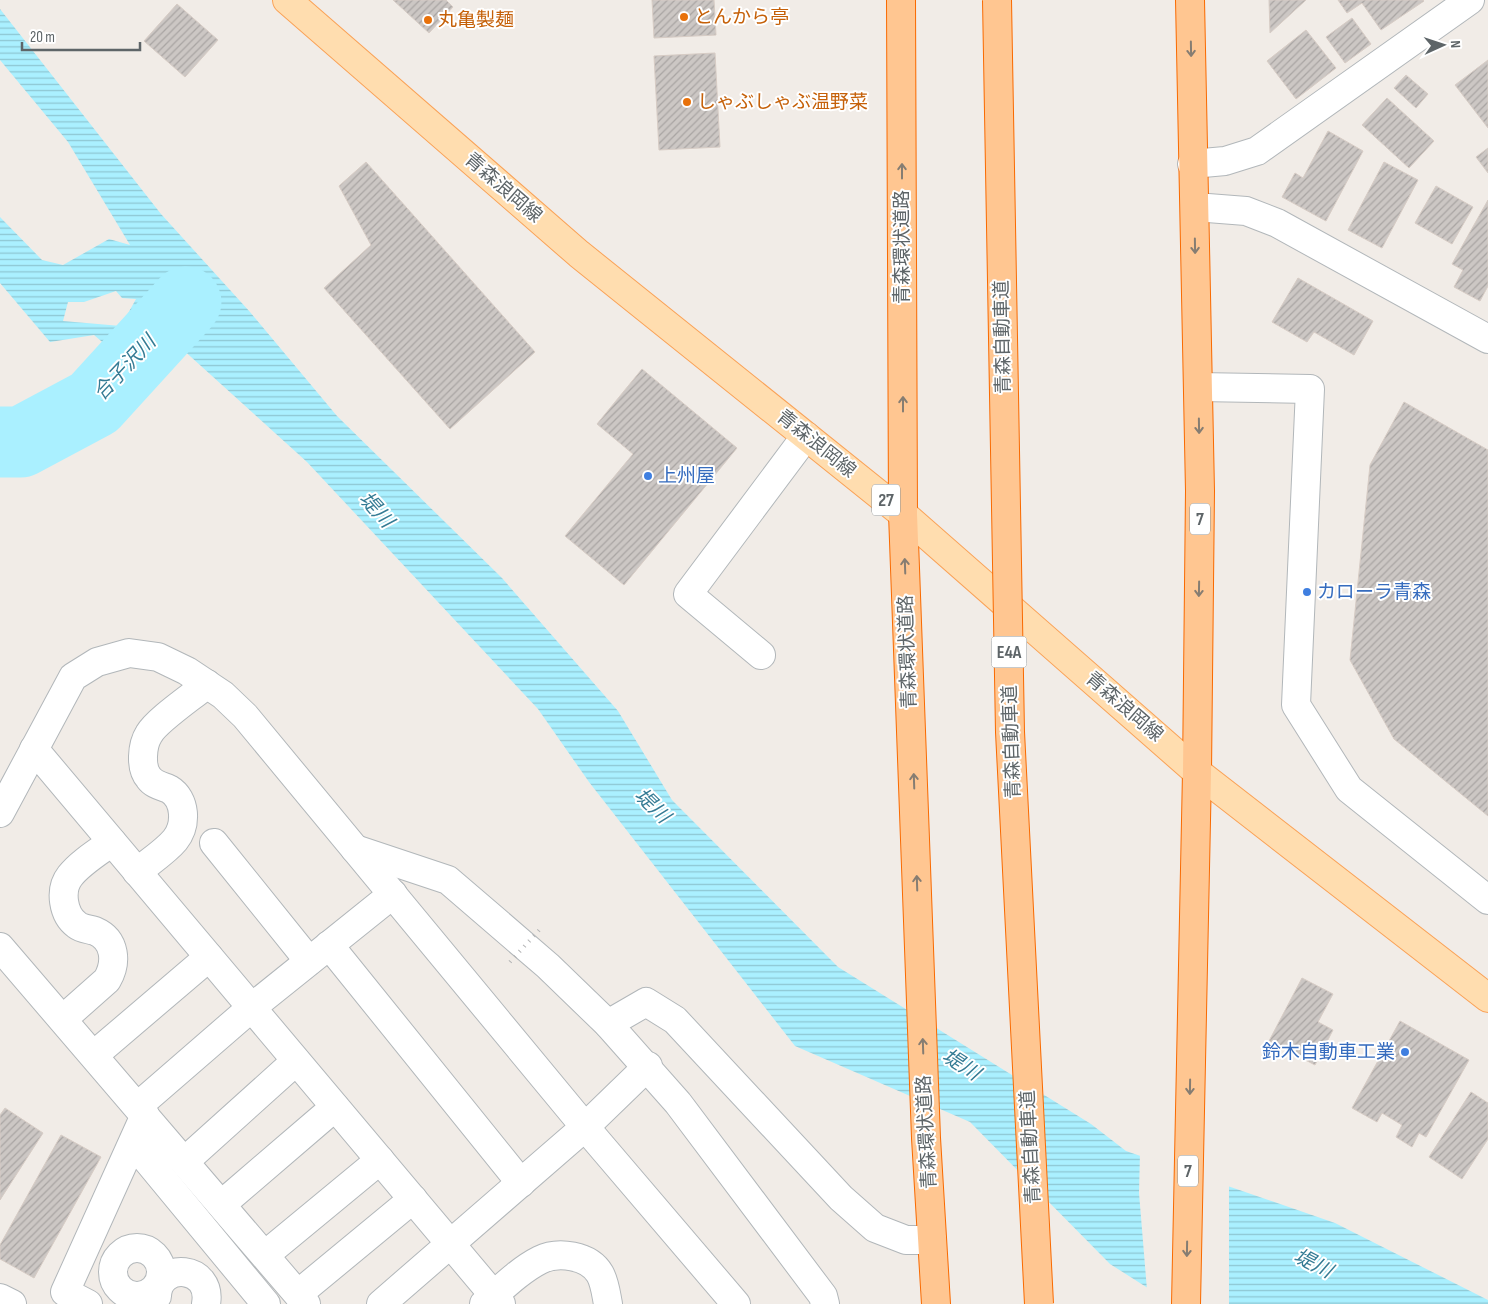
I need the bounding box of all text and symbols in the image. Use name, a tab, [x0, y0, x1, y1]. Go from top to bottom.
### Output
place label: とんから亭	[694, 6, 789, 29]
place label: 丸亀製麺	[438, 9, 514, 32]
marker: とんから亭	[678, 11, 690, 23]
marker: 丸亀製麺	[422, 14, 434, 26]
scale bar	[22, 20, 140, 52]
north arrow	[1418, 20, 1468, 70]
text: 20 m	[30, 28, 55, 47]
one-way arrow	[1186, 40, 1196, 56]
text: N	[1447, 40, 1464, 49]
place label: しゃぶしゃぶ温野菜	[697, 91, 868, 114]
marker: しゃぶしゃぶ温野菜	[681, 96, 693, 108]
street label: 青森浪岡線	[460, 148, 546, 228]
one-way arrow	[897, 164, 907, 180]
street label: 青森環状道路	[891, 190, 914, 304]
one-way arrow	[1191, 238, 1200, 254]
street label: 青森自動車道	[991, 280, 1015, 394]
water label: 合子沢川	[89, 329, 162, 405]
one-way arrow	[898, 396, 908, 412]
street label: 青森浪岡線	[772, 405, 860, 483]
one-way arrow	[1194, 418, 1204, 434]
place label: 上州屋	[658, 465, 715, 488]
marker: 上州屋	[642, 470, 654, 482]
road number: 27	[872, 484, 900, 516]
water label: 堤川	[354, 487, 400, 534]
road number: 7	[1190, 504, 1210, 534]
one-way arrow	[900, 559, 910, 575]
one-way arrow	[1194, 580, 1204, 596]
place label: カローラ青森	[1317, 581, 1431, 604]
marker: カローラ青森	[1301, 586, 1313, 598]
street label: 青森環状道路	[895, 595, 921, 709]
road number: E4A	[992, 636, 1026, 668]
street label: 青森浪岡線	[1081, 667, 1167, 747]
street label: 青森自動車道	[999, 685, 1025, 799]
one-way arrow	[909, 773, 918, 789]
water label: 堤川	[629, 783, 676, 830]
one-way arrow	[913, 875, 922, 891]
one-way arrow	[918, 1038, 927, 1054]
place label: 鈴木自動車工業	[1262, 1041, 1395, 1064]
water label: 堤川	[938, 1044, 986, 1087]
marker: 鈴木自動車工業	[1399, 1046, 1411, 1058]
street label: 青森環状道路	[913, 1074, 941, 1190]
one-way arrow	[1185, 1078, 1194, 1094]
street label: 青森自動車道	[1017, 1089, 1045, 1205]
road number: 7	[1178, 1156, 1198, 1186]
one-way arrow	[1182, 1240, 1192, 1257]
water label: 堤川	[1290, 1244, 1338, 1285]

